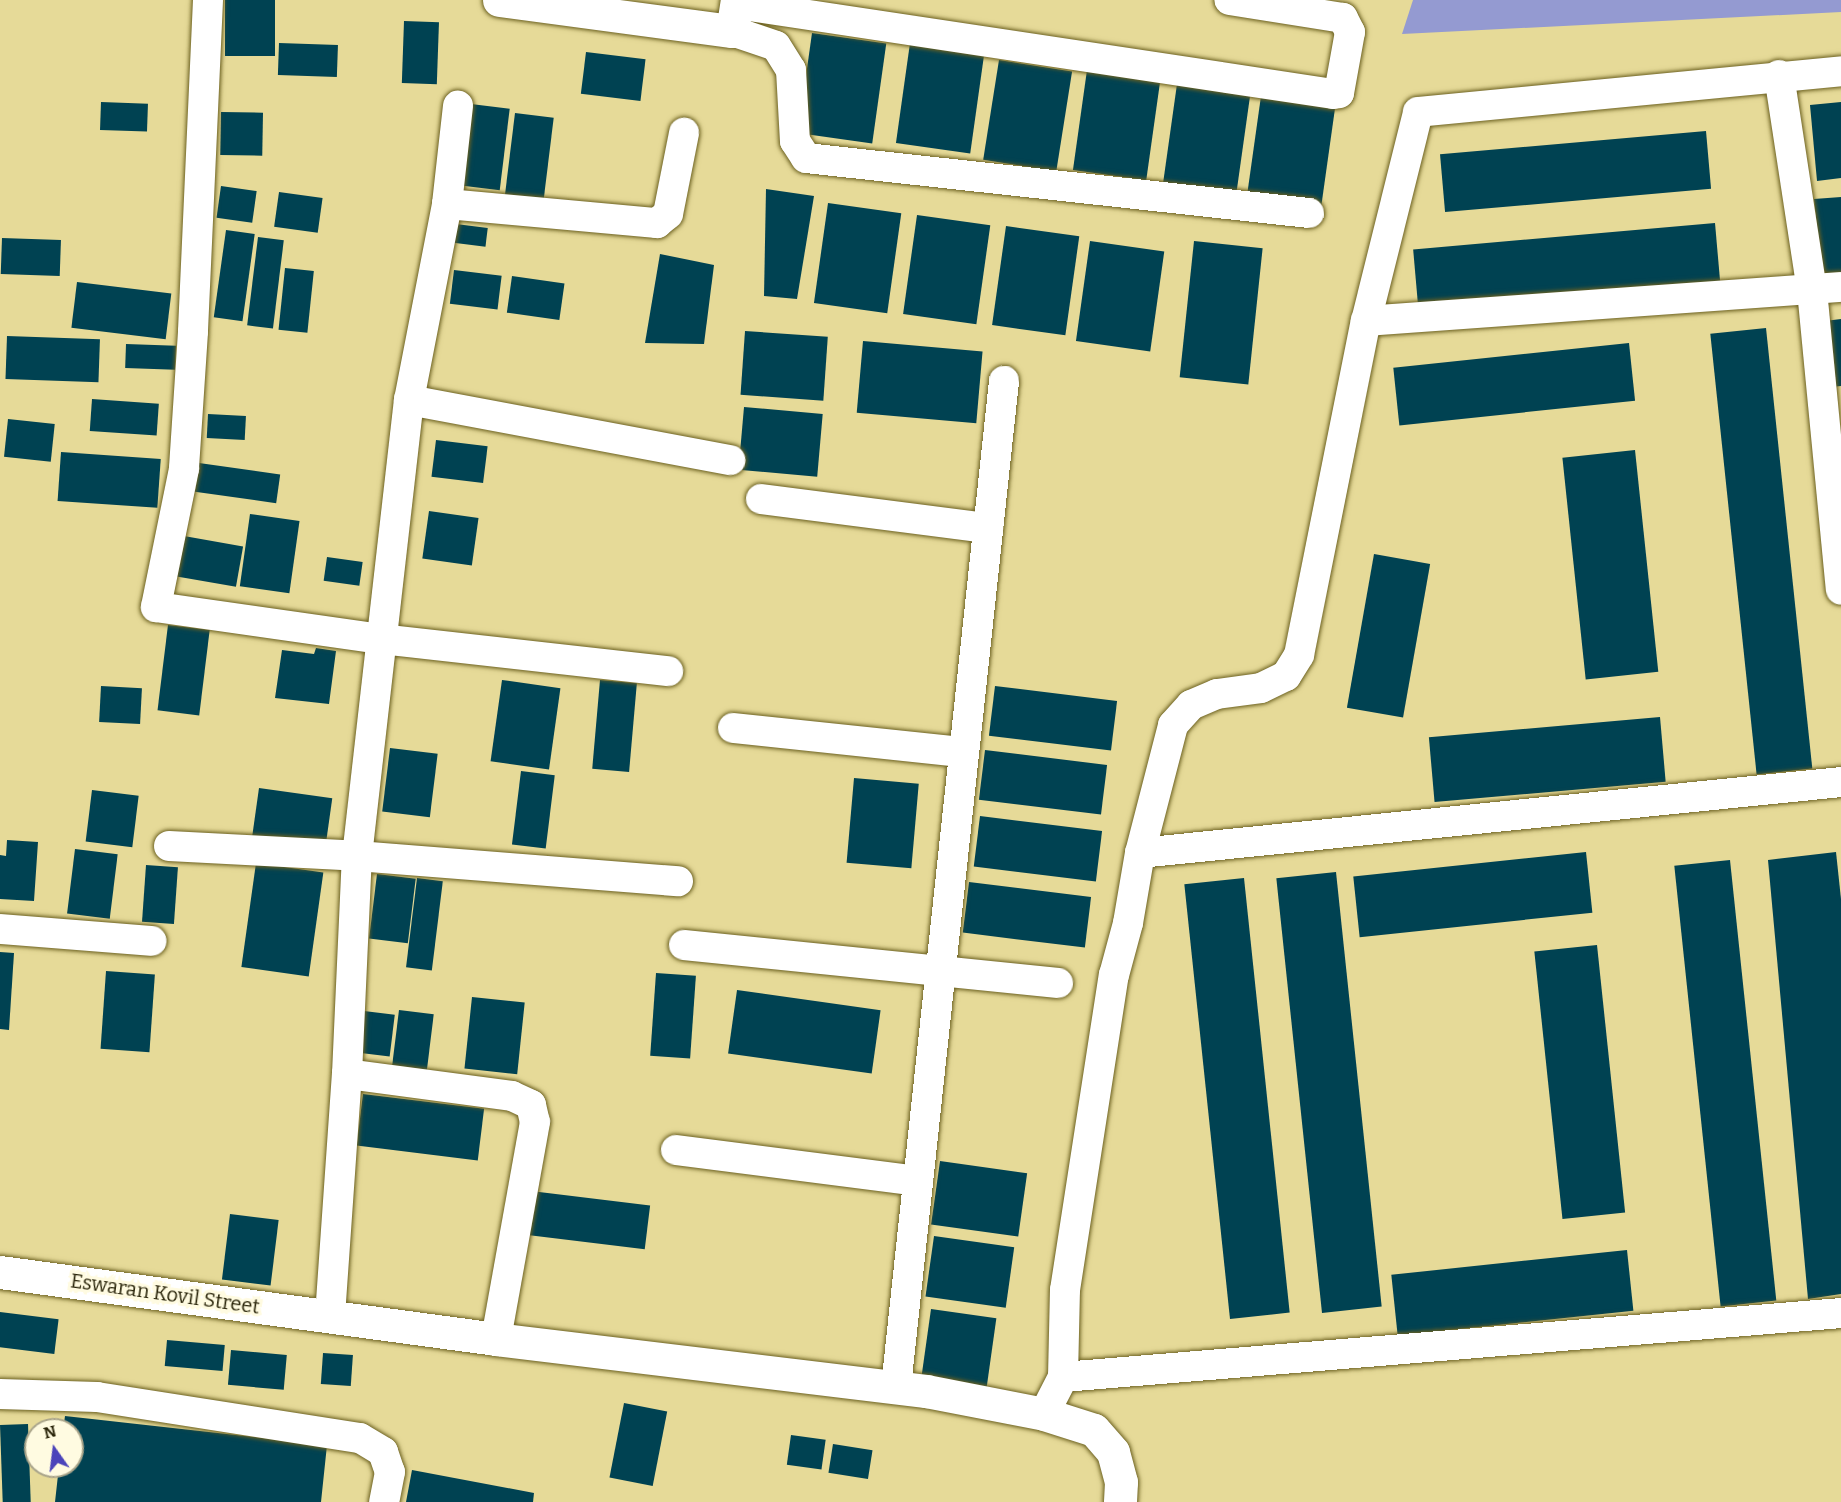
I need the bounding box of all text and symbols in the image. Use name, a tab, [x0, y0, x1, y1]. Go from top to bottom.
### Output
street label: Eswaran Kovil Street	[69, 1269, 261, 1319]
north arrow	[24, 1418, 84, 1478]
text: N	[42, 1421, 58, 1443]

